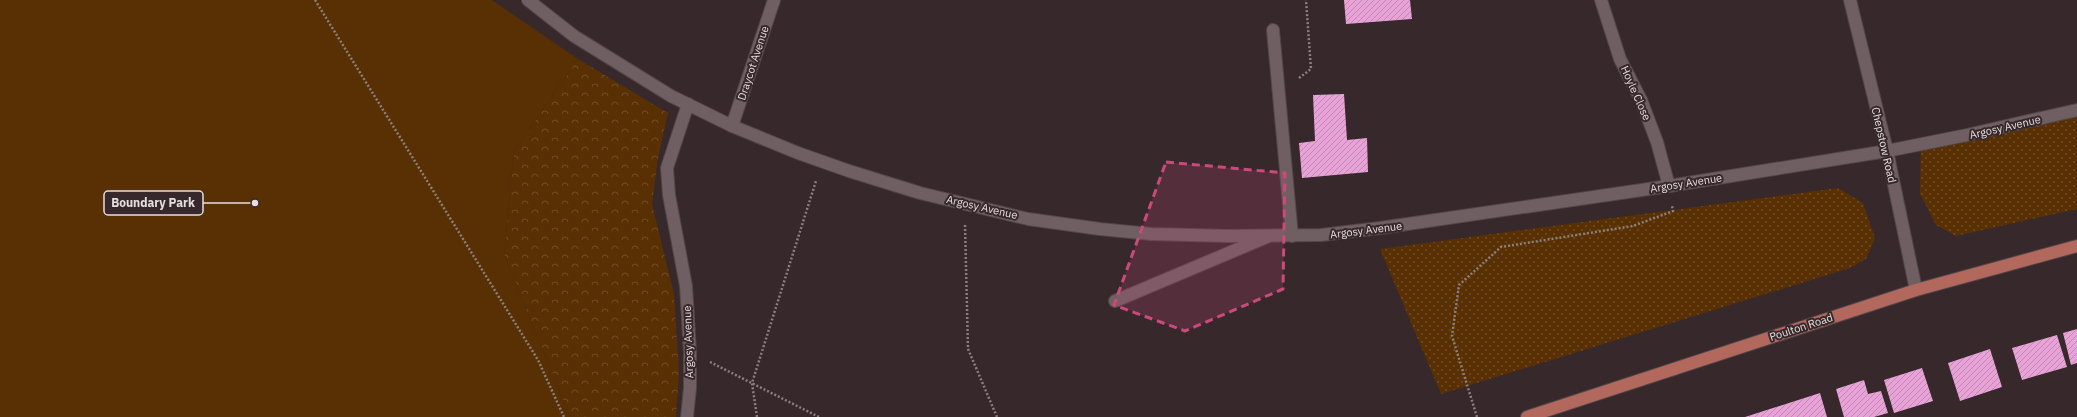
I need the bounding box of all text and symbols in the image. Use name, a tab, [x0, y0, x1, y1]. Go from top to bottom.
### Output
street label: Draycot Avenue	[734, 24, 772, 102]
street label: Hoyle Close	[1618, 63, 1654, 123]
street label: Chepstow Road	[1869, 106, 1899, 184]
street label: Argosy Avenue	[1968, 112, 2042, 142]
street label: Argosy Avenue	[1649, 170, 1723, 196]
callout: Boundary Park	[104, 191, 203, 215]
street label: Argosy Avenue	[945, 192, 1019, 222]
text: Boundary Park	[111, 195, 195, 210]
street label: Argosy Avenue	[1329, 219, 1403, 241]
street label: Argosy Avenue	[680, 305, 696, 379]
street label: Poulton Road	[1767, 310, 1835, 344]

